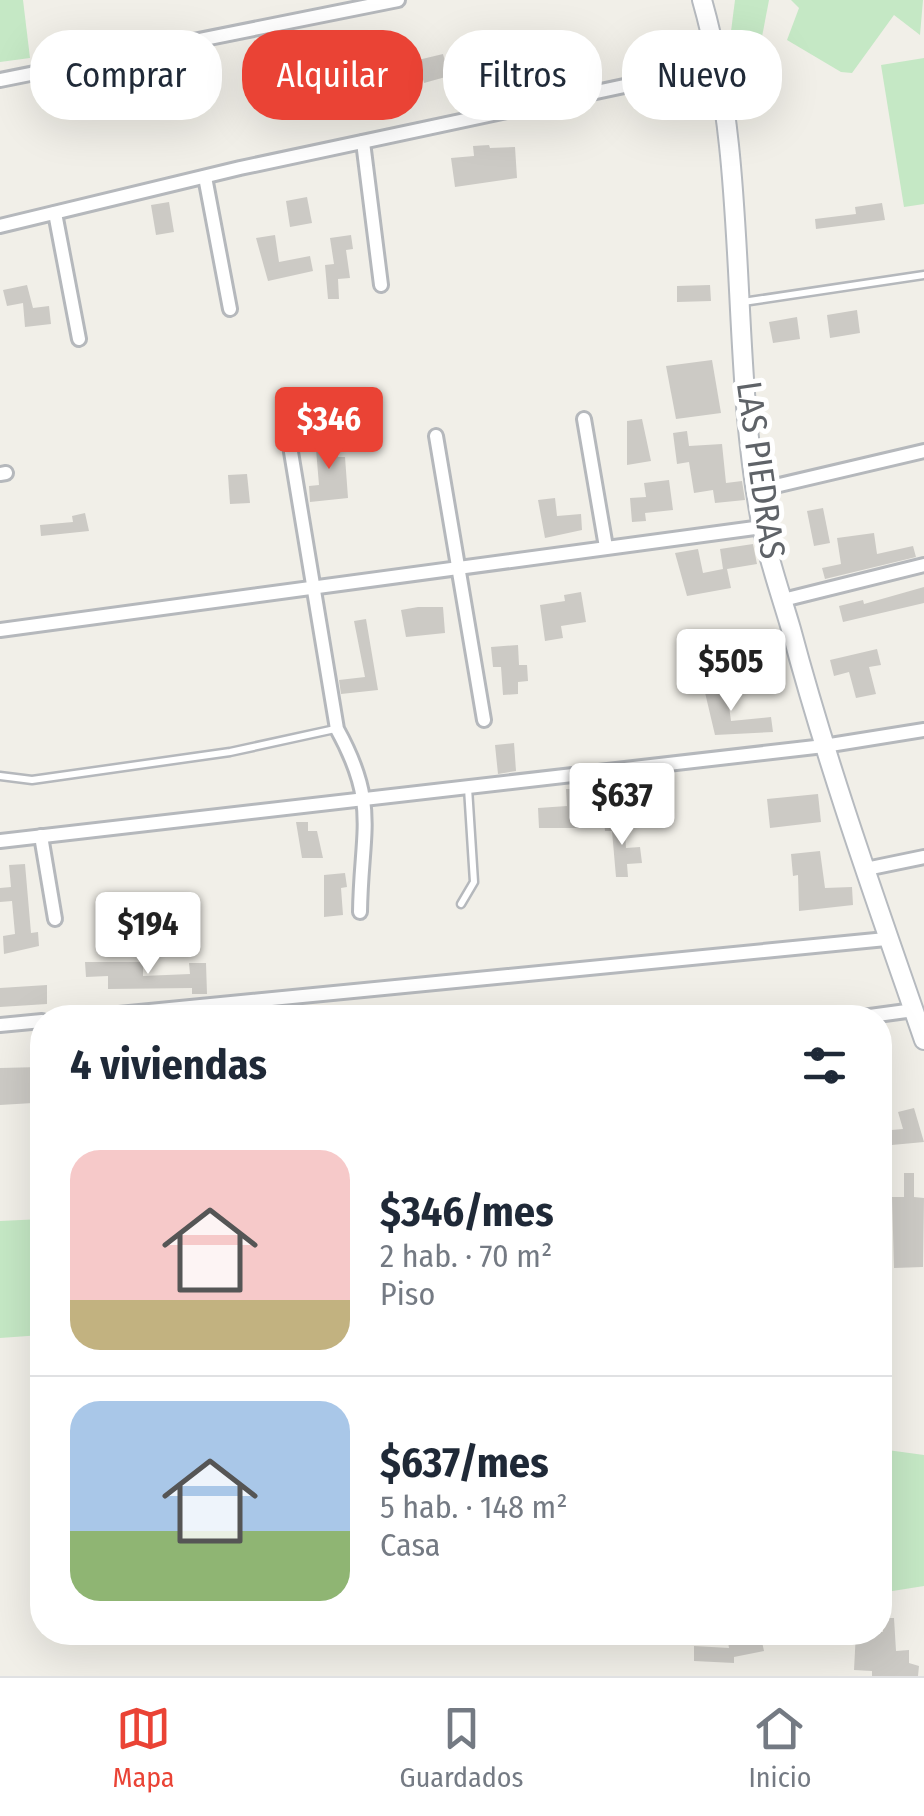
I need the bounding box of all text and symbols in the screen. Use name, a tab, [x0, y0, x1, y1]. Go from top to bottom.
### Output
chip: Comprar	[30, 30, 222, 120]
chip: Alquilar	[242, 30, 423, 120]
chip: Filtros	[443, 30, 602, 120]
chip: Nuevo	[622, 30, 782, 120]
street label: LAS PIEDRAS	[728, 379, 794, 561]
pin: $346	[270, 387, 388, 472]
text: $346	[297, 400, 361, 438]
pin: $505	[672, 629, 790, 714]
text: $505	[699, 642, 763, 680]
pin: $637	[563, 763, 681, 848]
text: $637	[591, 776, 653, 814]
pin: $194	[89, 892, 207, 977]
text: $194	[117, 905, 179, 943]
icon: filters	[797, 1038, 852, 1093]
text: 4 viviendas	[70, 1040, 267, 1090]
text: $346/mes	[380, 1187, 554, 1237]
icon: home	[150, 1190, 270, 1310]
text: 2 hab. · 70 m²	[380, 1237, 552, 1275]
text: Piso	[380, 1275, 435, 1313]
text: $637/mes	[380, 1438, 549, 1488]
icon: home	[150, 1441, 270, 1561]
text: 5 hab. · 148 m²	[380, 1488, 568, 1526]
text: Casa	[380, 1526, 441, 1564]
tab: Mapa	[113, 1701, 175, 1794]
tab: Guardados	[400, 1701, 523, 1794]
tab: Inicio	[749, 1701, 811, 1794]

